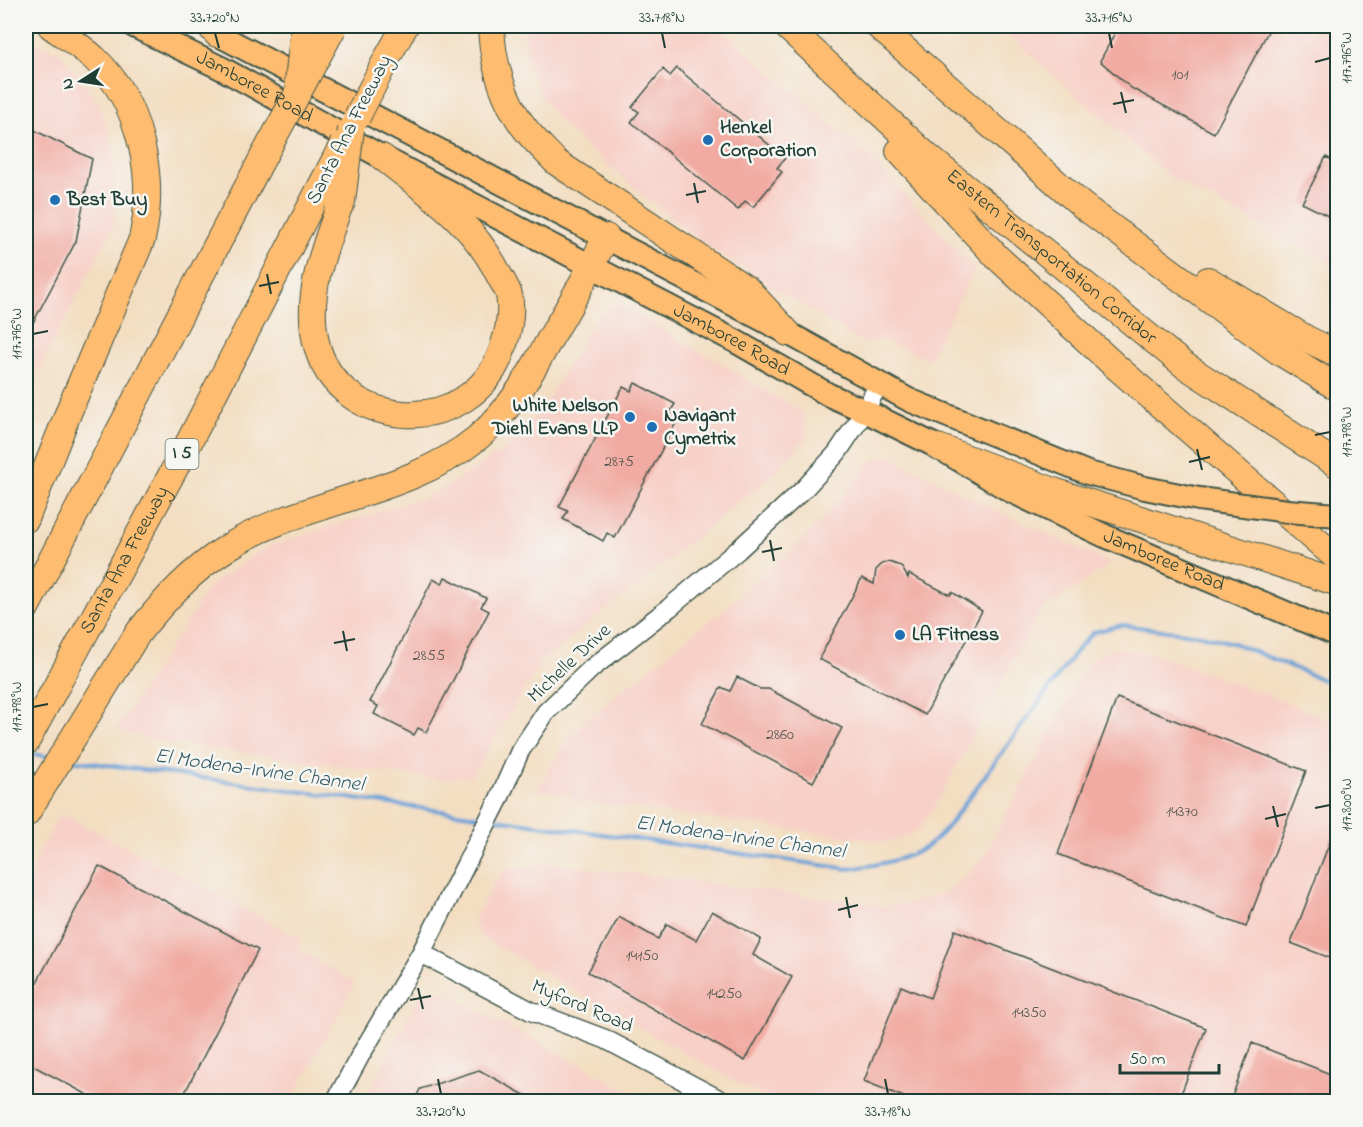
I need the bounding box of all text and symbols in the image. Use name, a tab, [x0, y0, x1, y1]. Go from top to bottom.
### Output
text: 33.720°N	[190, 7, 240, 29]
text: 33.718°N	[639, 7, 685, 29]
text: 33.716°N	[1085, 7, 1133, 29]
text: 117.796°W	[1336, 32, 1358, 84]
street label: Jamboree Road	[191, 43, 318, 131]
street label: Santa Ana Freeway	[300, 50, 400, 210]
north arrow	[51, 51, 111, 111]
house number: 101	[1171, 63, 1189, 87]
text: N	[55, 76, 81, 91]
place label: Henkel Corporation	[720, 114, 817, 166]
marker: Henkel Corporation	[701, 133, 715, 147]
street label: Eastern Transportation Corridor	[940, 162, 1164, 352]
place label: Best Buy	[66, 186, 147, 216]
marker: Best Buy	[48, 193, 62, 207]
street label: Jamboree Road	[668, 296, 795, 384]
text: 117.796°W	[6, 308, 28, 360]
place label: White Nelson Diehl Evans LLP	[491, 392, 619, 444]
place label: Navigant Cymetrix	[664, 402, 736, 455]
text: 117.798°W	[1336, 407, 1358, 457]
marker: White Nelson Diehl Evans LLP	[623, 410, 637, 424]
marker: Navigant Cymetrix	[645, 420, 659, 434]
road number: I 5	[166, 439, 198, 469]
house number: 2875	[604, 450, 634, 474]
street label: Santa Ana Freeway	[73, 481, 177, 639]
street label: Jamboree Road	[1098, 522, 1229, 600]
street label: Michelle Drive	[522, 617, 619, 711]
place label: LA Fitness	[912, 621, 999, 650]
marker: LA Fitness	[893, 628, 907, 642]
house number: 2855	[413, 644, 445, 668]
text: 117.798°W	[6, 682, 28, 732]
house number: 2860	[766, 723, 794, 747]
water label: El Modena-Irvine Channel	[153, 741, 368, 801]
text: 117.800°W	[1336, 778, 1358, 832]
house number: 14370	[1166, 800, 1198, 824]
water label: El Modena-Irvine Channel	[634, 808, 849, 868]
house number: 14150	[626, 944, 658, 968]
street label: Myford Road	[527, 973, 637, 1041]
house number: 14250	[706, 982, 742, 1006]
house number: 14350	[1012, 1001, 1046, 1025]
scale bar	[1120, 1037, 1219, 1075]
text: 50 m	[1129, 1047, 1166, 1073]
text: 33.720°N	[416, 1101, 466, 1123]
text: 33.718°N	[865, 1101, 911, 1123]

